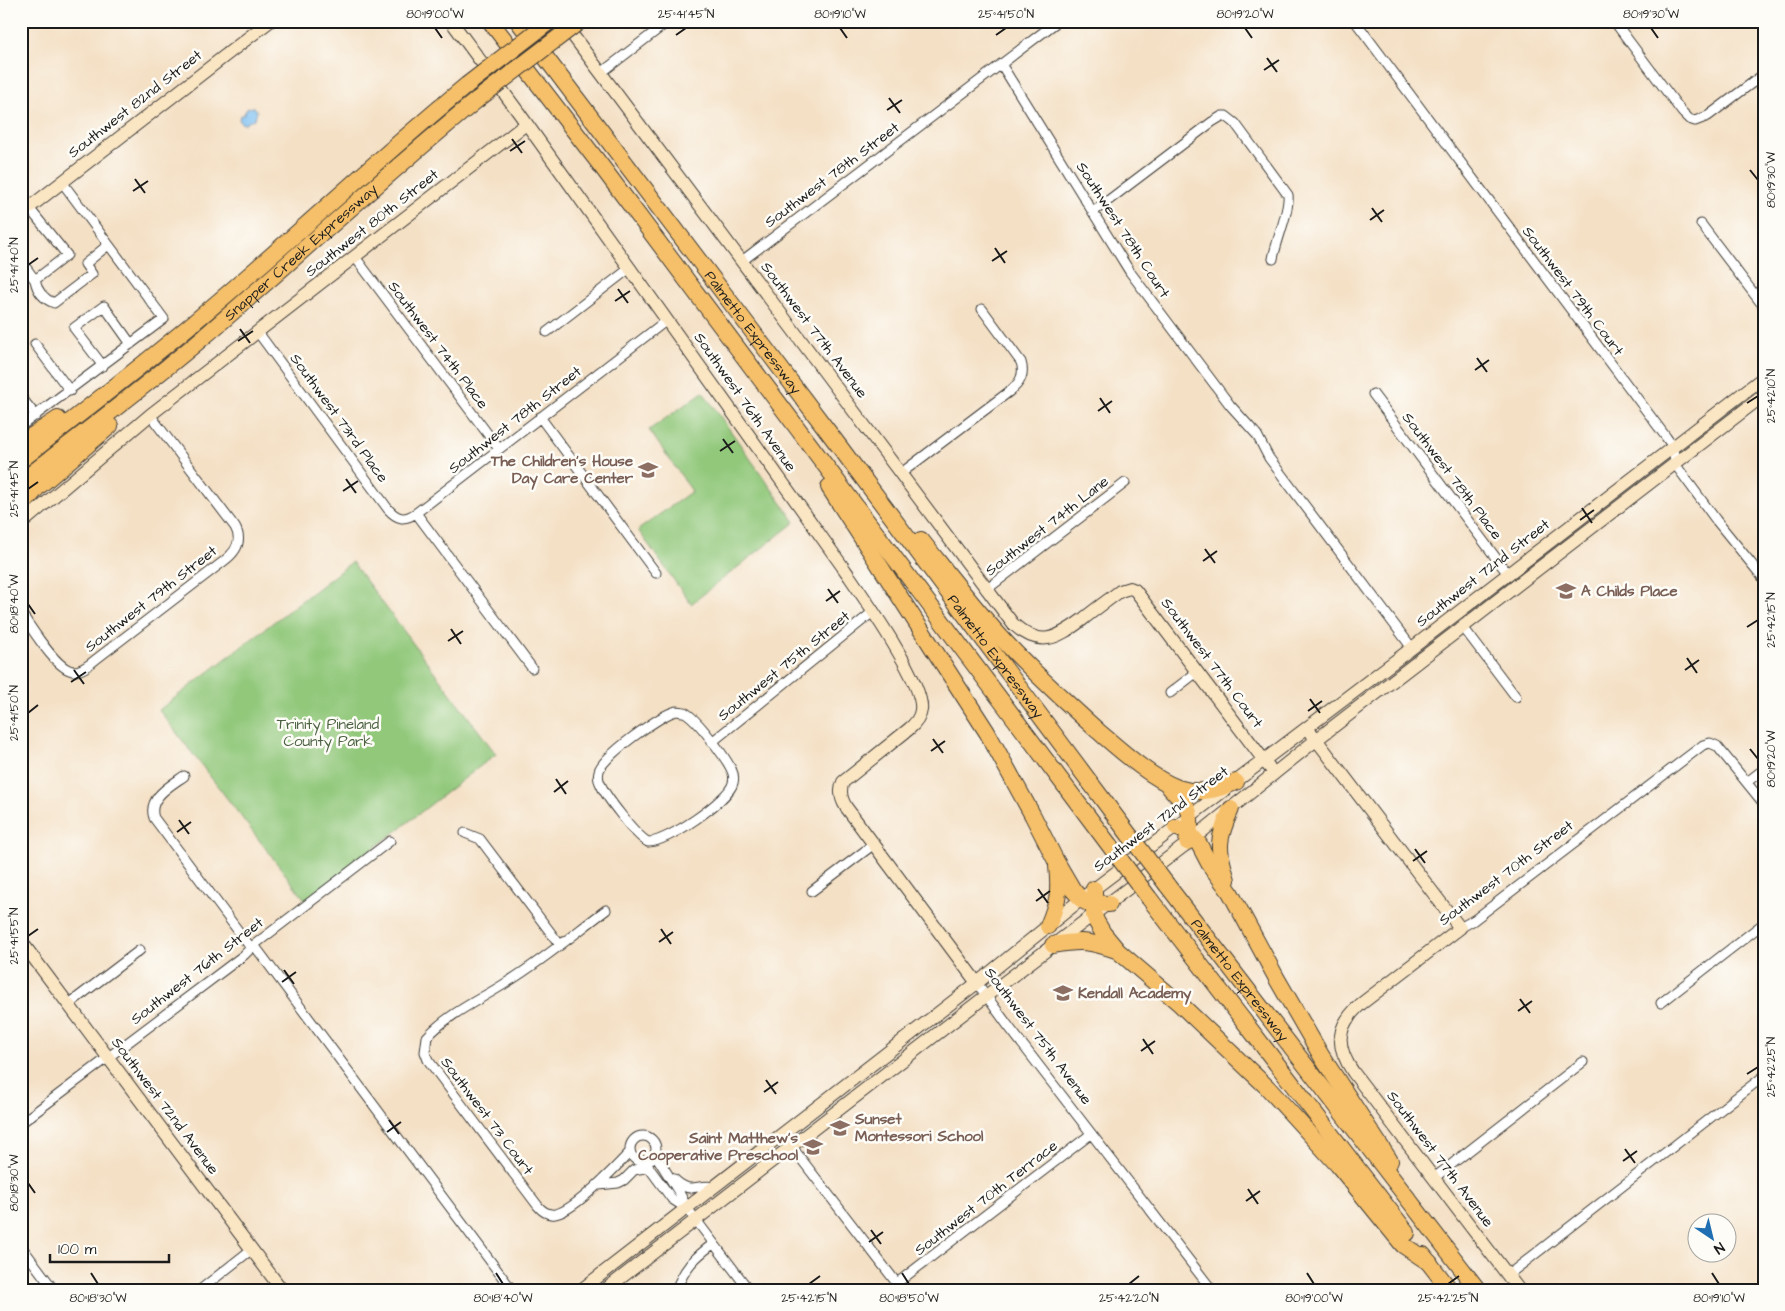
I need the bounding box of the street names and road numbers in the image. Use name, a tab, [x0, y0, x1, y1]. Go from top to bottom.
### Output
street label: Southwest 82nd Street	[64, 45, 206, 163]
street label: Southwest 78th Street	[760, 117, 904, 233]
street label: Southwest 78th Court	[1071, 158, 1175, 302]
street label: Southwest 80th Street	[301, 164, 443, 282]
street label: Snapper Creek Expressway	[219, 179, 382, 326]
street label: Southwest 79th Court	[1517, 222, 1629, 360]
street label: Southwest 77th Avenue	[756, 258, 872, 402]
street label: Palmetto Expressway	[700, 266, 807, 399]
street label: Southwest 74th Place	[383, 277, 493, 413]
street label: Southwest 76th Avenue	[689, 328, 801, 476]
street label: Southwest 73rd Place	[285, 349, 393, 487]
street label: Southwest 78th Street	[444, 361, 586, 479]
street label: Southwest 78th Place	[1397, 408, 1507, 544]
street label: Southwest 74th Lane	[981, 471, 1113, 581]
street label: Southwest 72nd Street	[1412, 514, 1554, 632]
street label: Southwest 79th Street	[80, 541, 222, 657]
street label: Palmetto Expressway	[943, 590, 1049, 723]
street label: Southwest 77th Court	[1156, 594, 1268, 732]
street label: Southwest 75th Street	[713, 606, 855, 726]
street label: Southwest 72nd Street	[1089, 761, 1233, 877]
street label: Southwest 70th Street	[1434, 815, 1578, 931]
street label: Southwest 76th Street	[126, 912, 268, 1030]
street label: Palmetto Expressway	[1186, 914, 1294, 1047]
street label: Southwest 75th Avenue	[979, 963, 1097, 1109]
street label: Southwest 72nd Avenue	[106, 1033, 224, 1179]
street label: Southwest 73 Court	[436, 1053, 538, 1179]
street label: Southwest 77th Avenue	[1382, 1087, 1498, 1231]
street label: Southwest 70th Terrace	[910, 1135, 1062, 1261]

